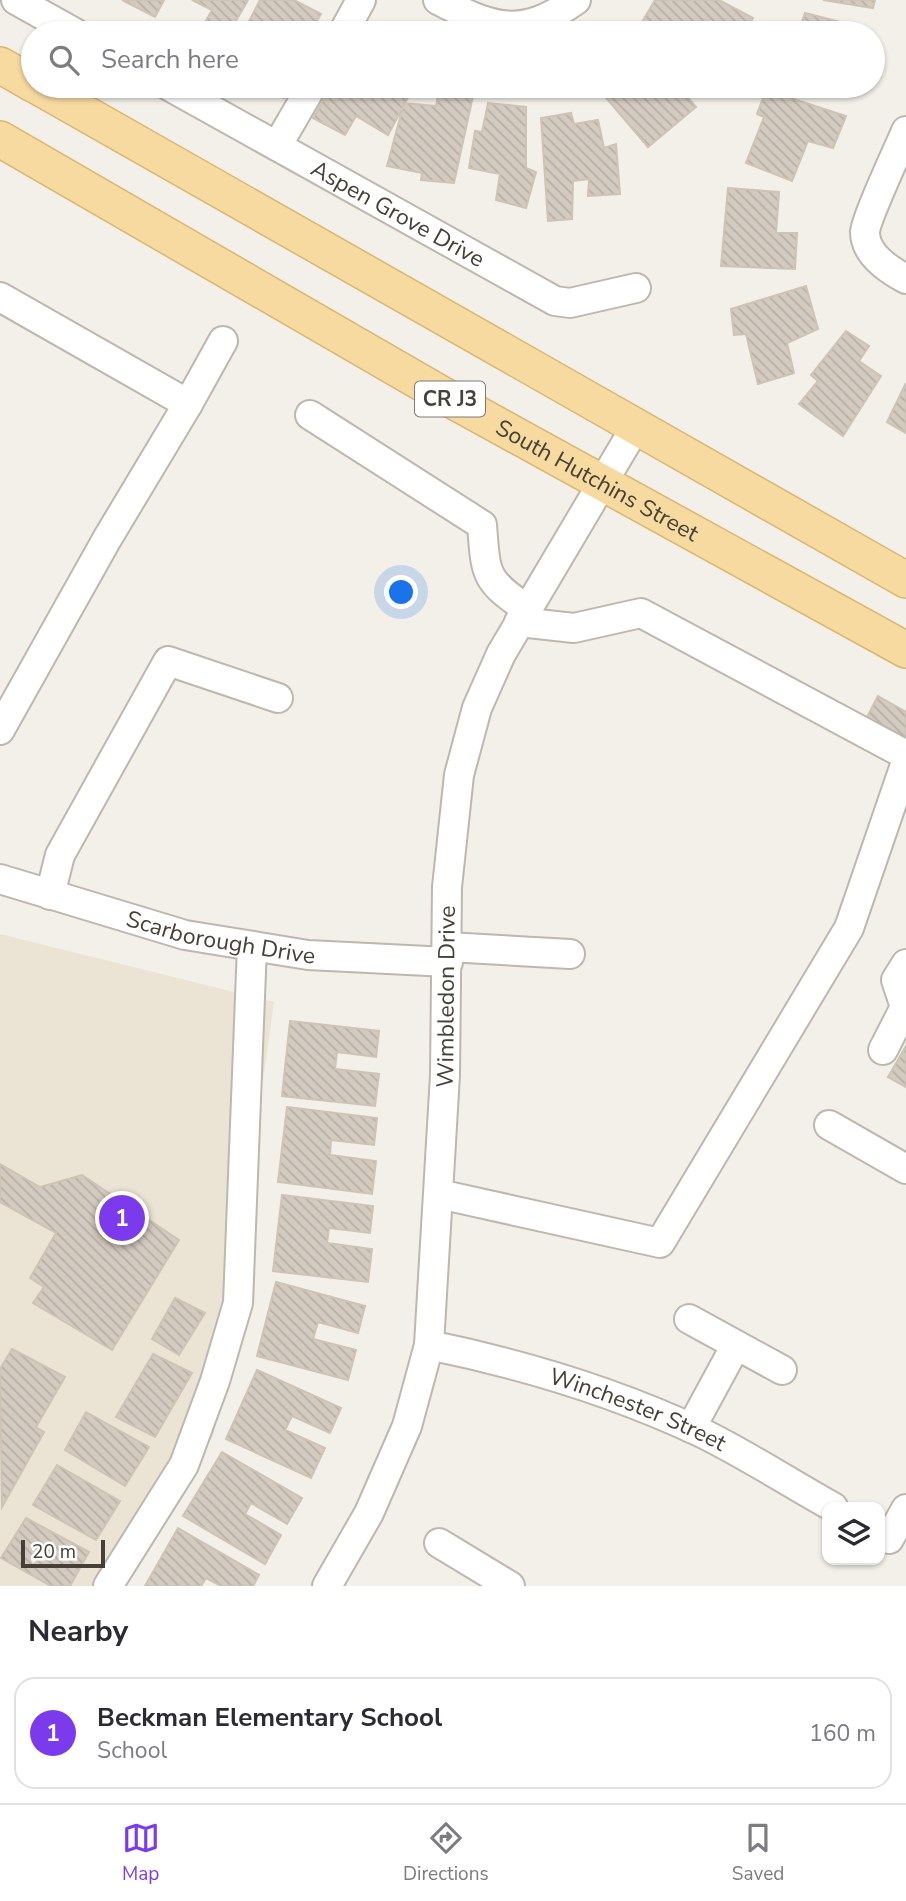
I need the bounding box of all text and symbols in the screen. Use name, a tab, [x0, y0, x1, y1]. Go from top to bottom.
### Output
search box	[21, 21, 885, 98]
icon: search	[45, 41, 83, 79]
text: Search here	[101, 42, 239, 77]
street label: Aspen Grove Drive	[305, 153, 490, 274]
road number: CR J3	[415, 382, 485, 416]
street label: South Hutchins Street	[490, 412, 705, 549]
your location	[384, 575, 418, 609]
street label: Scarborough Drive	[123, 903, 316, 971]
street label: Wimbledon Drive	[429, 905, 462, 1089]
pin: 1	[99, 1192, 145, 1244]
street label: Winchester Street	[546, 1360, 733, 1459]
map controls	[822, 1502, 885, 1565]
button: layers	[822, 1502, 885, 1565]
scale bar	[21, 1537, 105, 1569]
text: 20 m	[32, 1539, 76, 1565]
text: Nearby	[28, 1611, 128, 1652]
text: Beckman Elementary School	[97, 1700, 442, 1735]
text: 1	[46, 1718, 60, 1749]
text: 160 m	[809, 1718, 876, 1749]
text: School	[97, 1735, 167, 1766]
tab: Map	[122, 1819, 160, 1887]
tab: Directions	[403, 1819, 489, 1887]
tab: Saved	[732, 1819, 784, 1887]

